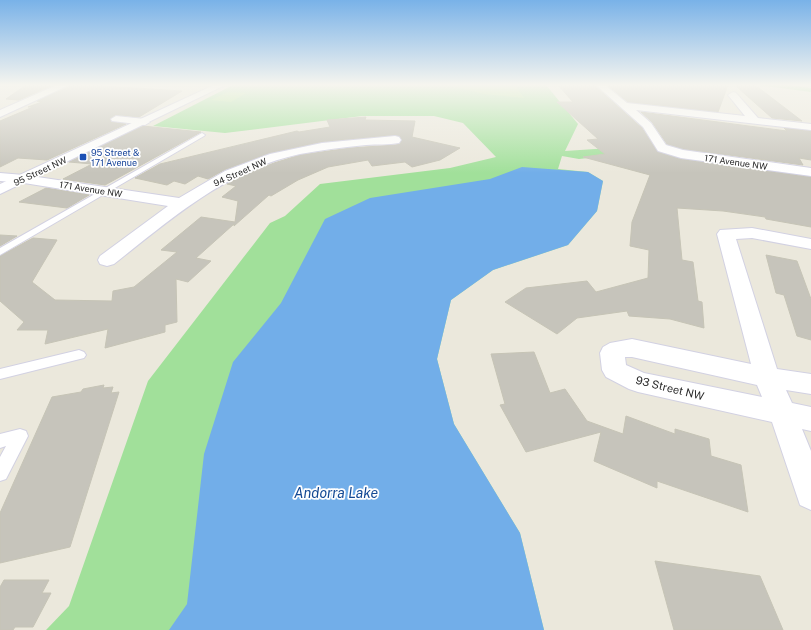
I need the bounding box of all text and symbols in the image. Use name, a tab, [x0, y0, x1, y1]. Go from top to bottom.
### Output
place label: 95 Street & 171 Avenue	[91, 147, 139, 168]
marker: 95 Street & 171 Avenue	[78, 152, 88, 162]
street label: 171 Avenue NW	[704, 152, 769, 172]
street label: 95 Street NW	[12, 154, 69, 188]
street label: 94 Street NW	[212, 155, 269, 189]
street label: 171 Avenue NW	[59, 179, 124, 199]
street label: 93 Street NW	[635, 374, 706, 402]
water label: Andorra Lake	[294, 485, 378, 501]

